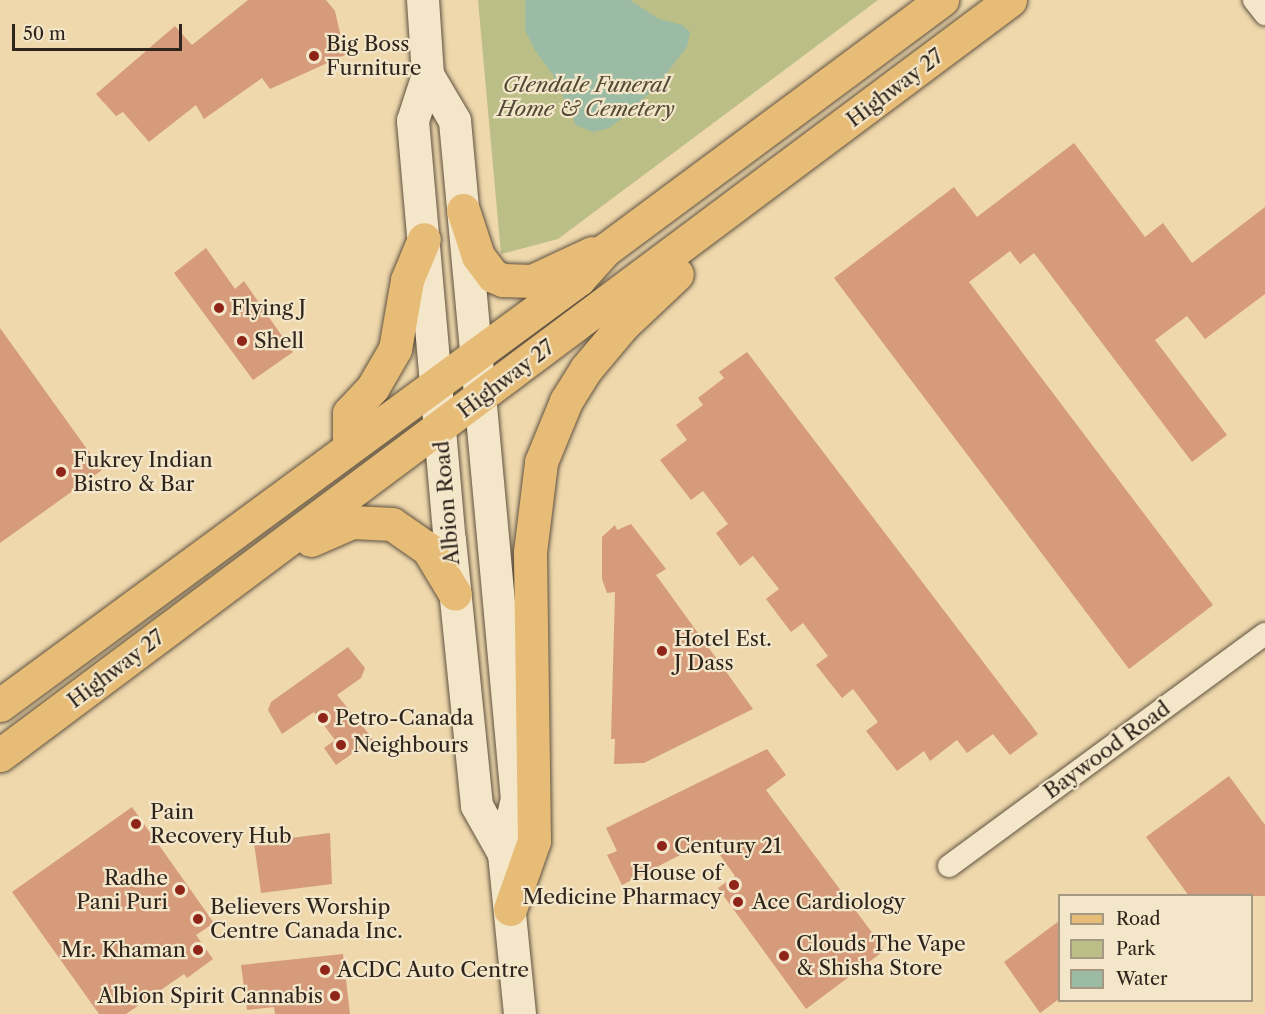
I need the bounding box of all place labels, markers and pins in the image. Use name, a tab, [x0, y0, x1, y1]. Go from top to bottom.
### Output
place label: Big Boss Furniture	[326, 31, 422, 81]
marker: Big Boss Furniture	[307, 49, 321, 63]
place label: Flying J	[231, 295, 306, 321]
marker: Flying J	[212, 301, 226, 315]
place label: Shell	[254, 328, 304, 354]
marker: Shell	[235, 334, 249, 348]
place label: Fukrey Indian Bistro & Bar	[73, 447, 213, 497]
marker: Fukrey Indian Bistro & Bar	[54, 465, 68, 479]
place label: Hotel Est. J Dass	[674, 626, 772, 676]
marker: Hotel Est. J Dass	[655, 644, 669, 658]
place label: Petro-Canada	[335, 705, 474, 731]
marker: Petro-Canada	[316, 711, 330, 725]
place label: Neighbours	[353, 732, 469, 758]
marker: Neighbours	[334, 738, 348, 752]
place label: Pain Recovery Hub	[150, 799, 292, 849]
marker: Pain Recovery Hub	[127, 815, 145, 833]
place label: Century 21	[674, 833, 782, 859]
marker: Century 21	[655, 839, 669, 853]
place label: House of Medicine Pharmacy	[522, 860, 722, 910]
place label: Radhe Pani Puri	[76, 865, 168, 915]
marker: House of Medicine Pharmacy	[727, 878, 741, 892]
marker: Radhe Pani Puri	[173, 883, 187, 897]
place label: Ace Cardiology	[752, 889, 905, 915]
marker: Ace Cardiology	[729, 893, 747, 911]
place label: Believers Worship Centre Canada Inc.	[210, 894, 403, 944]
marker: Believers Worship Centre Canada Inc.	[191, 912, 205, 926]
place label: Clouds The Vape & Shisha Store	[796, 931, 967, 981]
place label: Mr. Khaman	[61, 937, 186, 963]
marker: Mr. Khaman	[191, 943, 205, 957]
marker: Clouds The Vape & Shisha Store	[777, 949, 791, 963]
place label: ACDC Auto Centre	[337, 957, 530, 983]
marker: ACDC Auto Centre	[318, 963, 332, 977]
place label: Albion Spirit Cannabis	[98, 983, 323, 1009]
marker: Albion Spirit Cannabis	[328, 989, 342, 1003]

